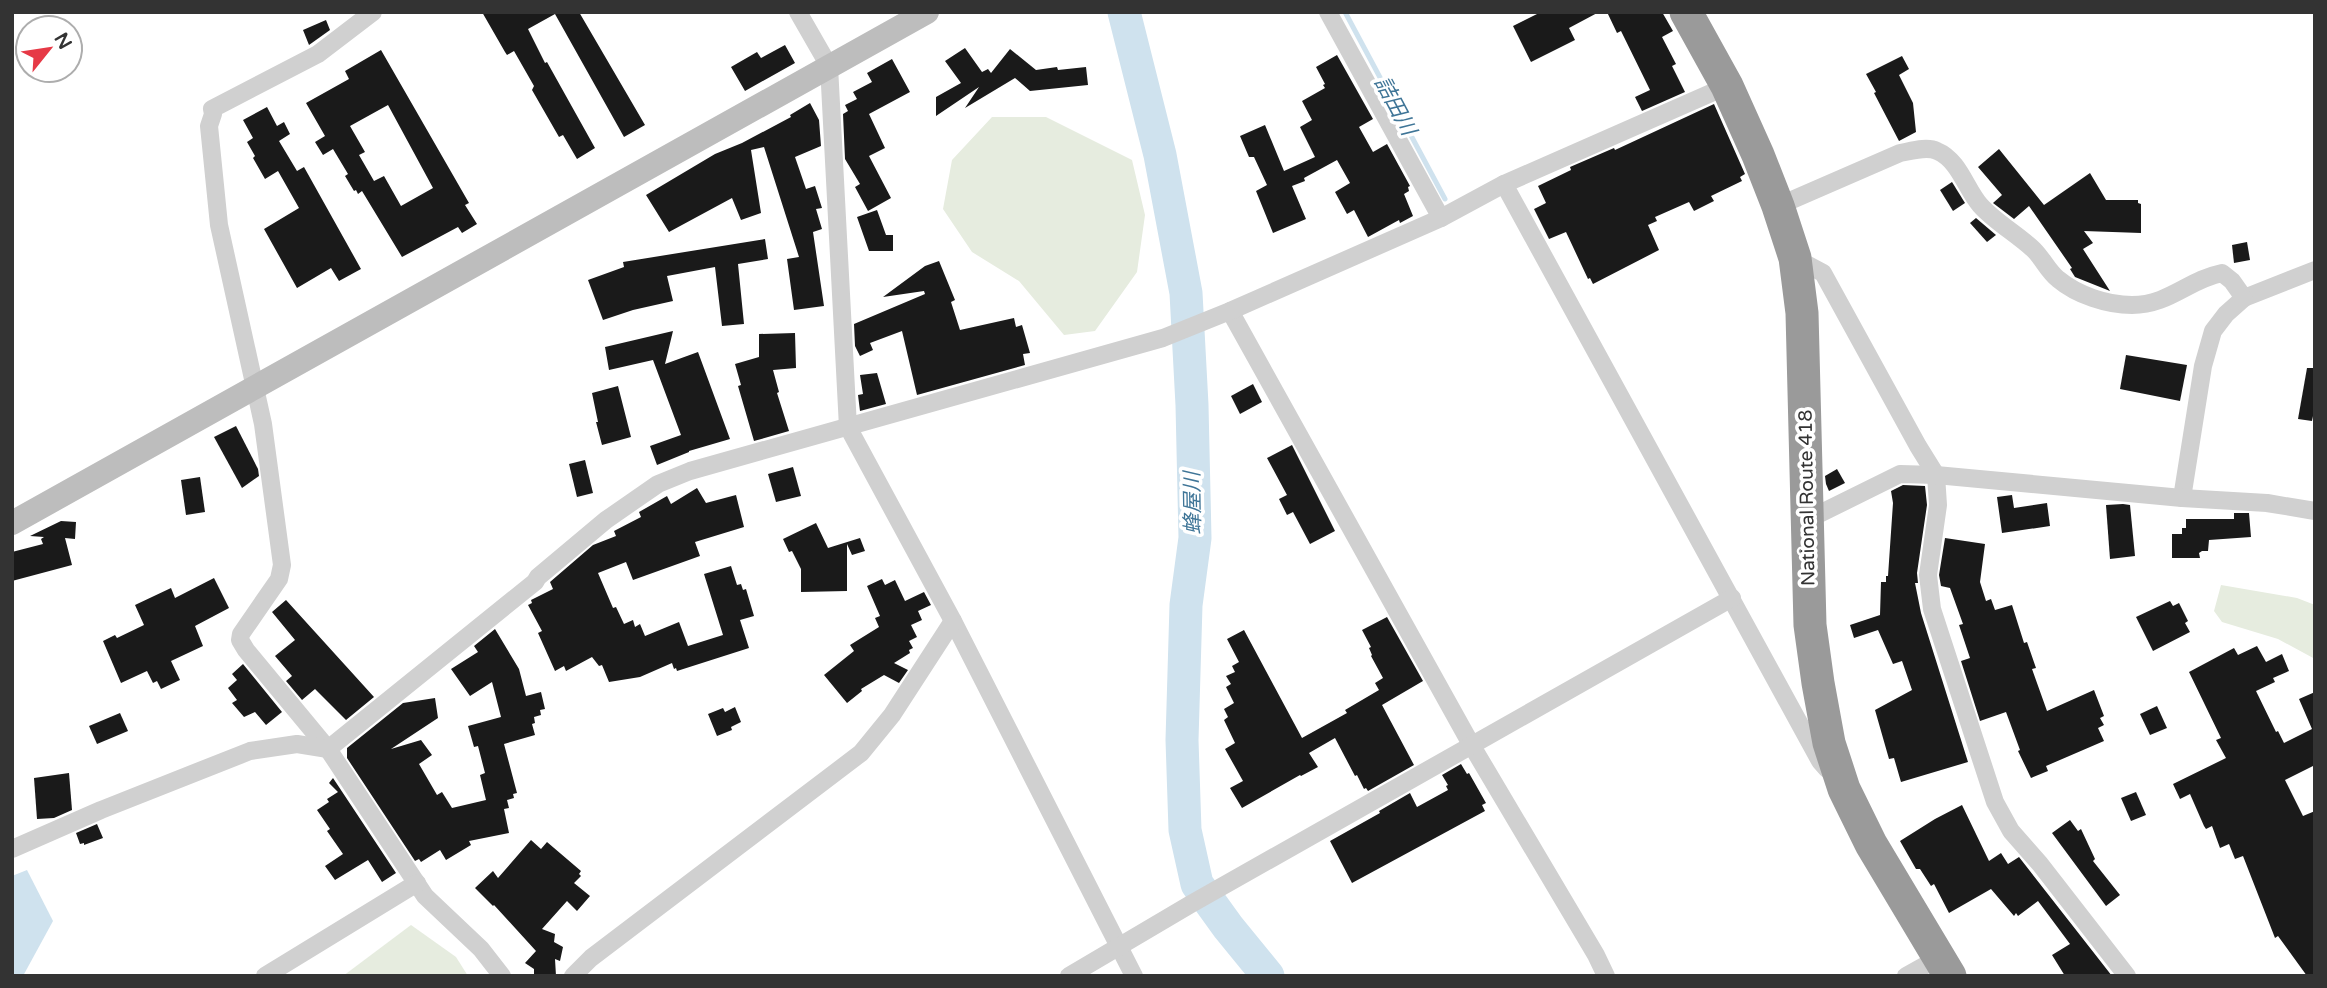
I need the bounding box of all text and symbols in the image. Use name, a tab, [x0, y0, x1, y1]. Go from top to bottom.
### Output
north arrow	[14, 14, 84, 84]
text: N	[50, 29, 76, 53]
water label: 詰田川	[1369, 72, 1422, 141]
street label: National Route 418	[1794, 410, 1820, 586]
water label: 蜂屋川	[1180, 469, 1206, 535]

